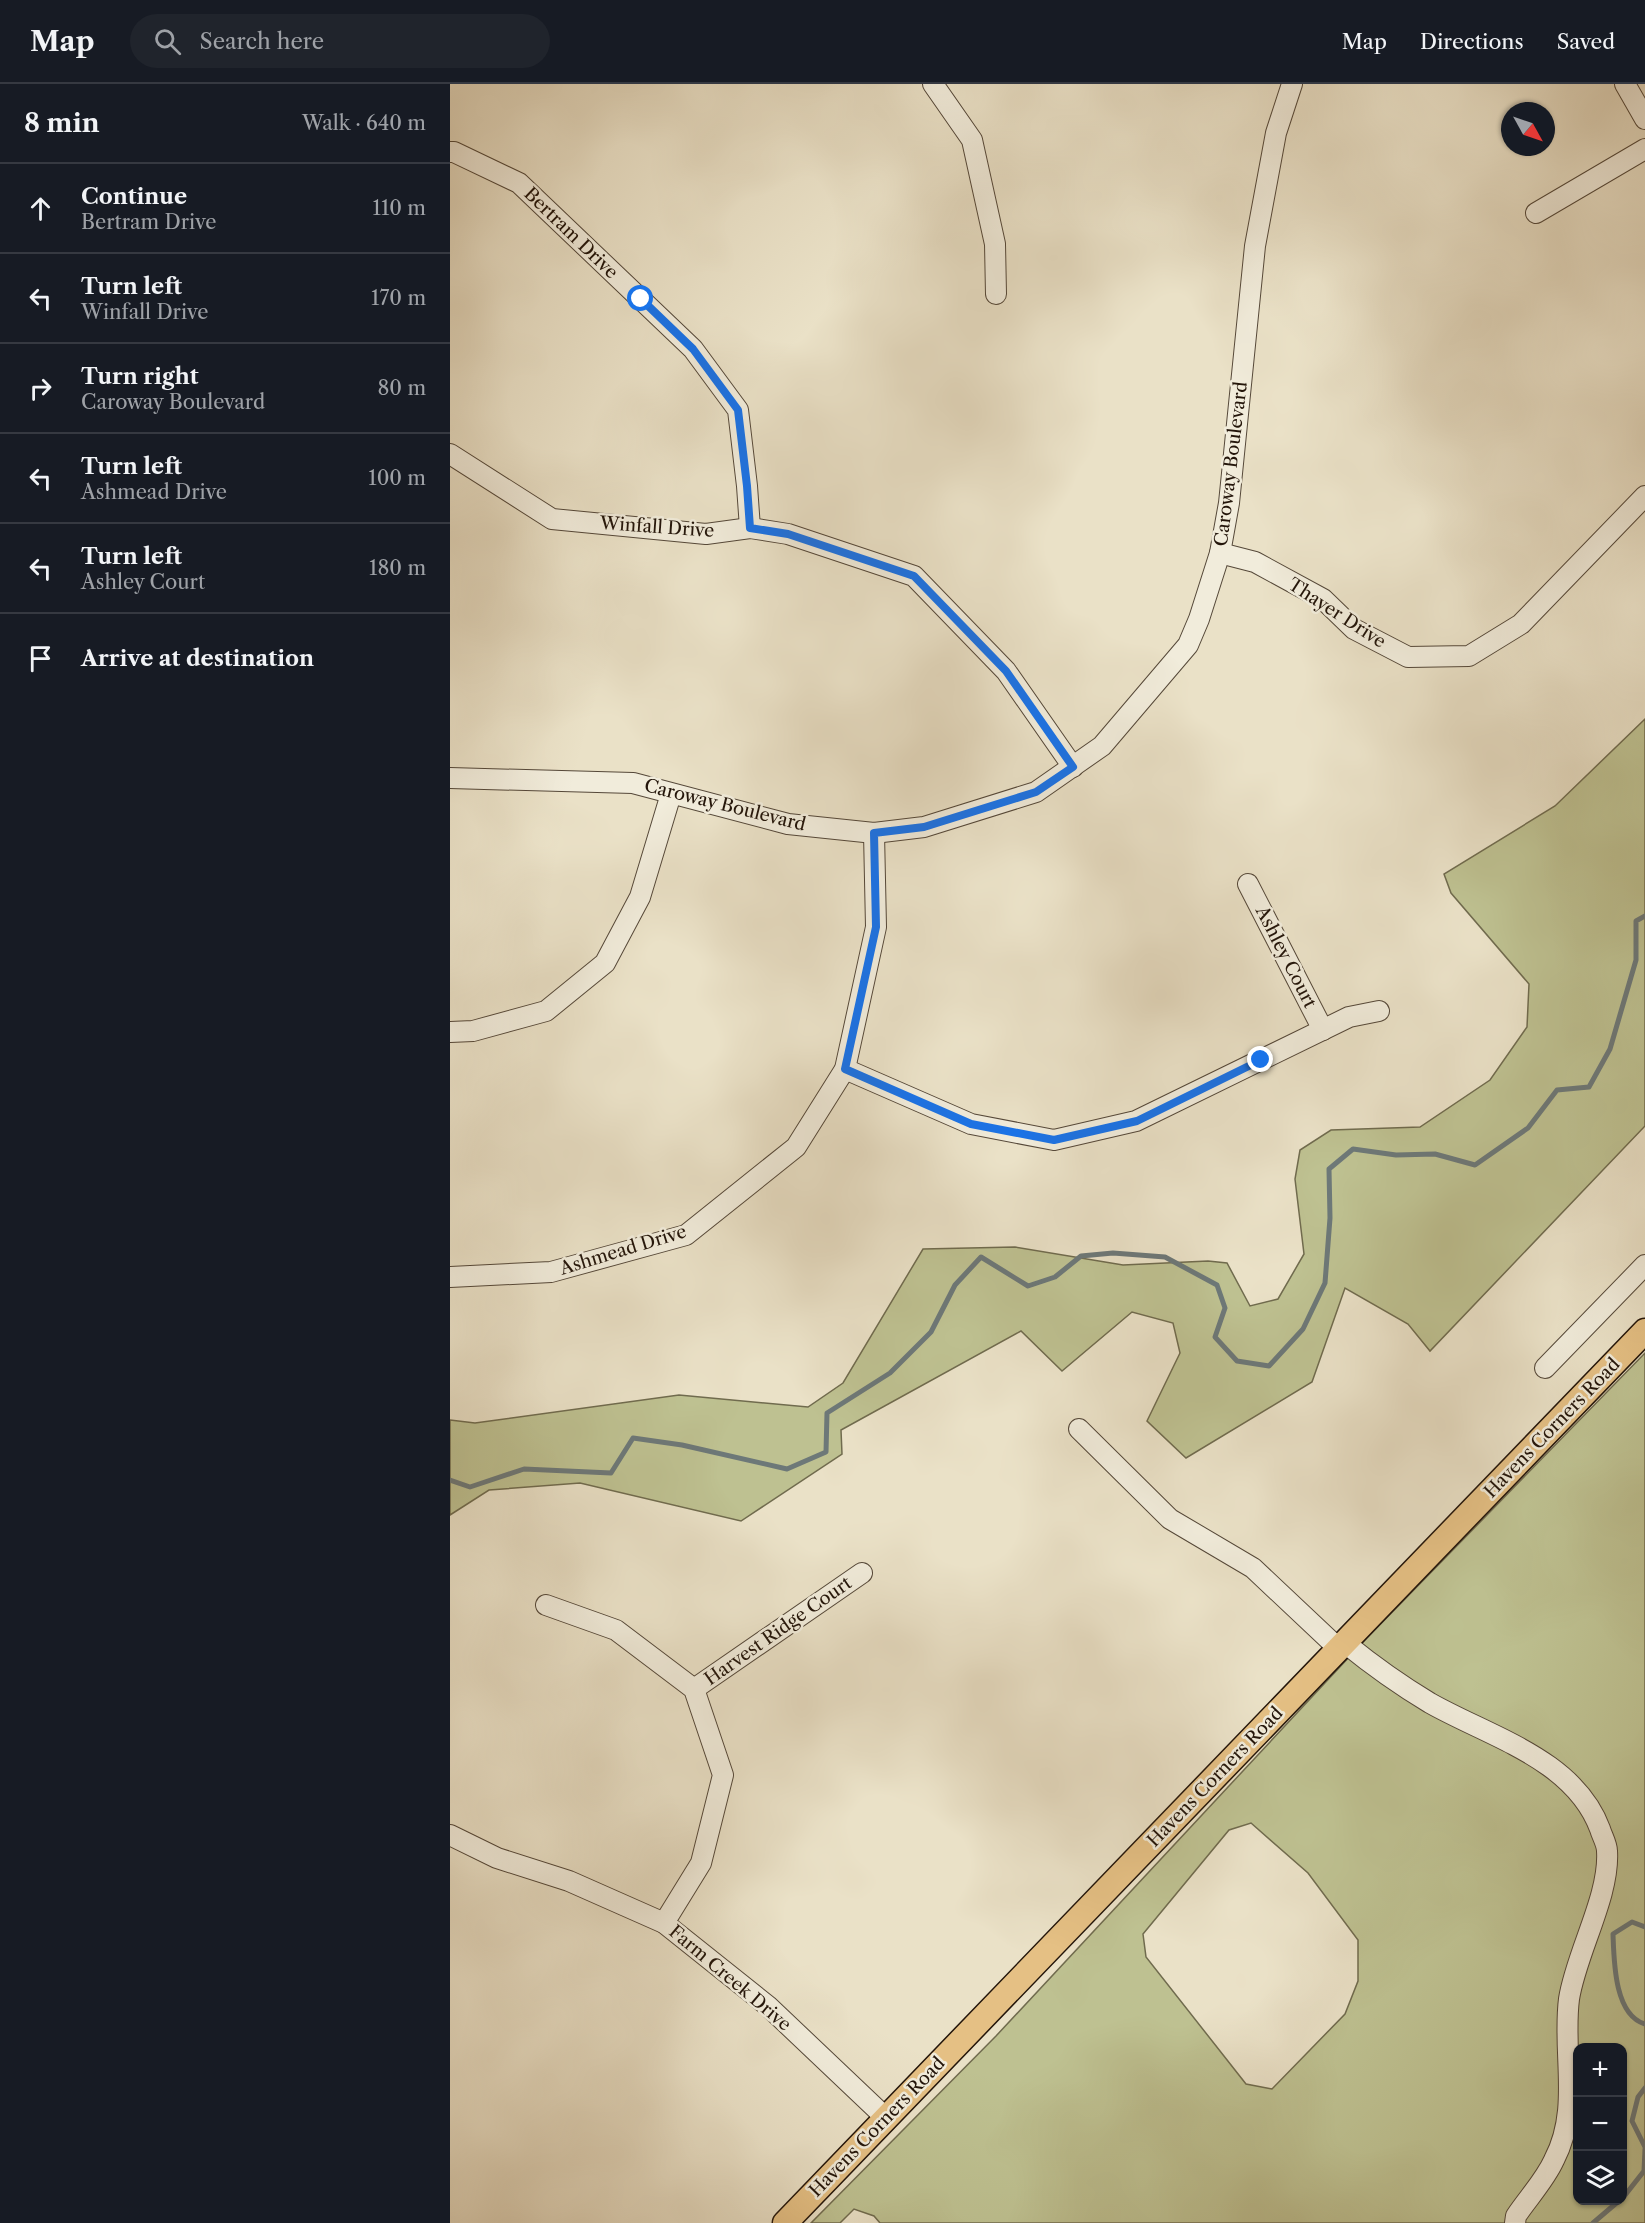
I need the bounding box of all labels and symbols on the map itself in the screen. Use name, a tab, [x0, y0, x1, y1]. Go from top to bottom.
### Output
north arrow	[1501, 102, 1555, 156]
street label: Bertram Drive	[520, 183, 622, 283]
route start	[627, 285, 653, 311]
street label: Caroway Boulevard	[1210, 380, 1252, 548]
street label: Winfall Drive	[598, 512, 715, 542]
street label: Thayer Drive	[1284, 573, 1390, 653]
street label: Caroway Boulevard	[642, 774, 808, 836]
street label: Ashley Court	[1250, 901, 1321, 1012]
route end	[1247, 1046, 1273, 1072]
street label: Ashmead Drive	[556, 1220, 689, 1280]
street label: Havens Corners Road	[1479, 1353, 1625, 1503]
street label: Harvest Ridge Court	[700, 1572, 856, 1690]
street label: Havens Corners Road	[1142, 1702, 1288, 1852]
street label: Farm Creek Drive	[664, 1921, 796, 2035]
street label: Havens Corners Road	[804, 2052, 950, 2202]

